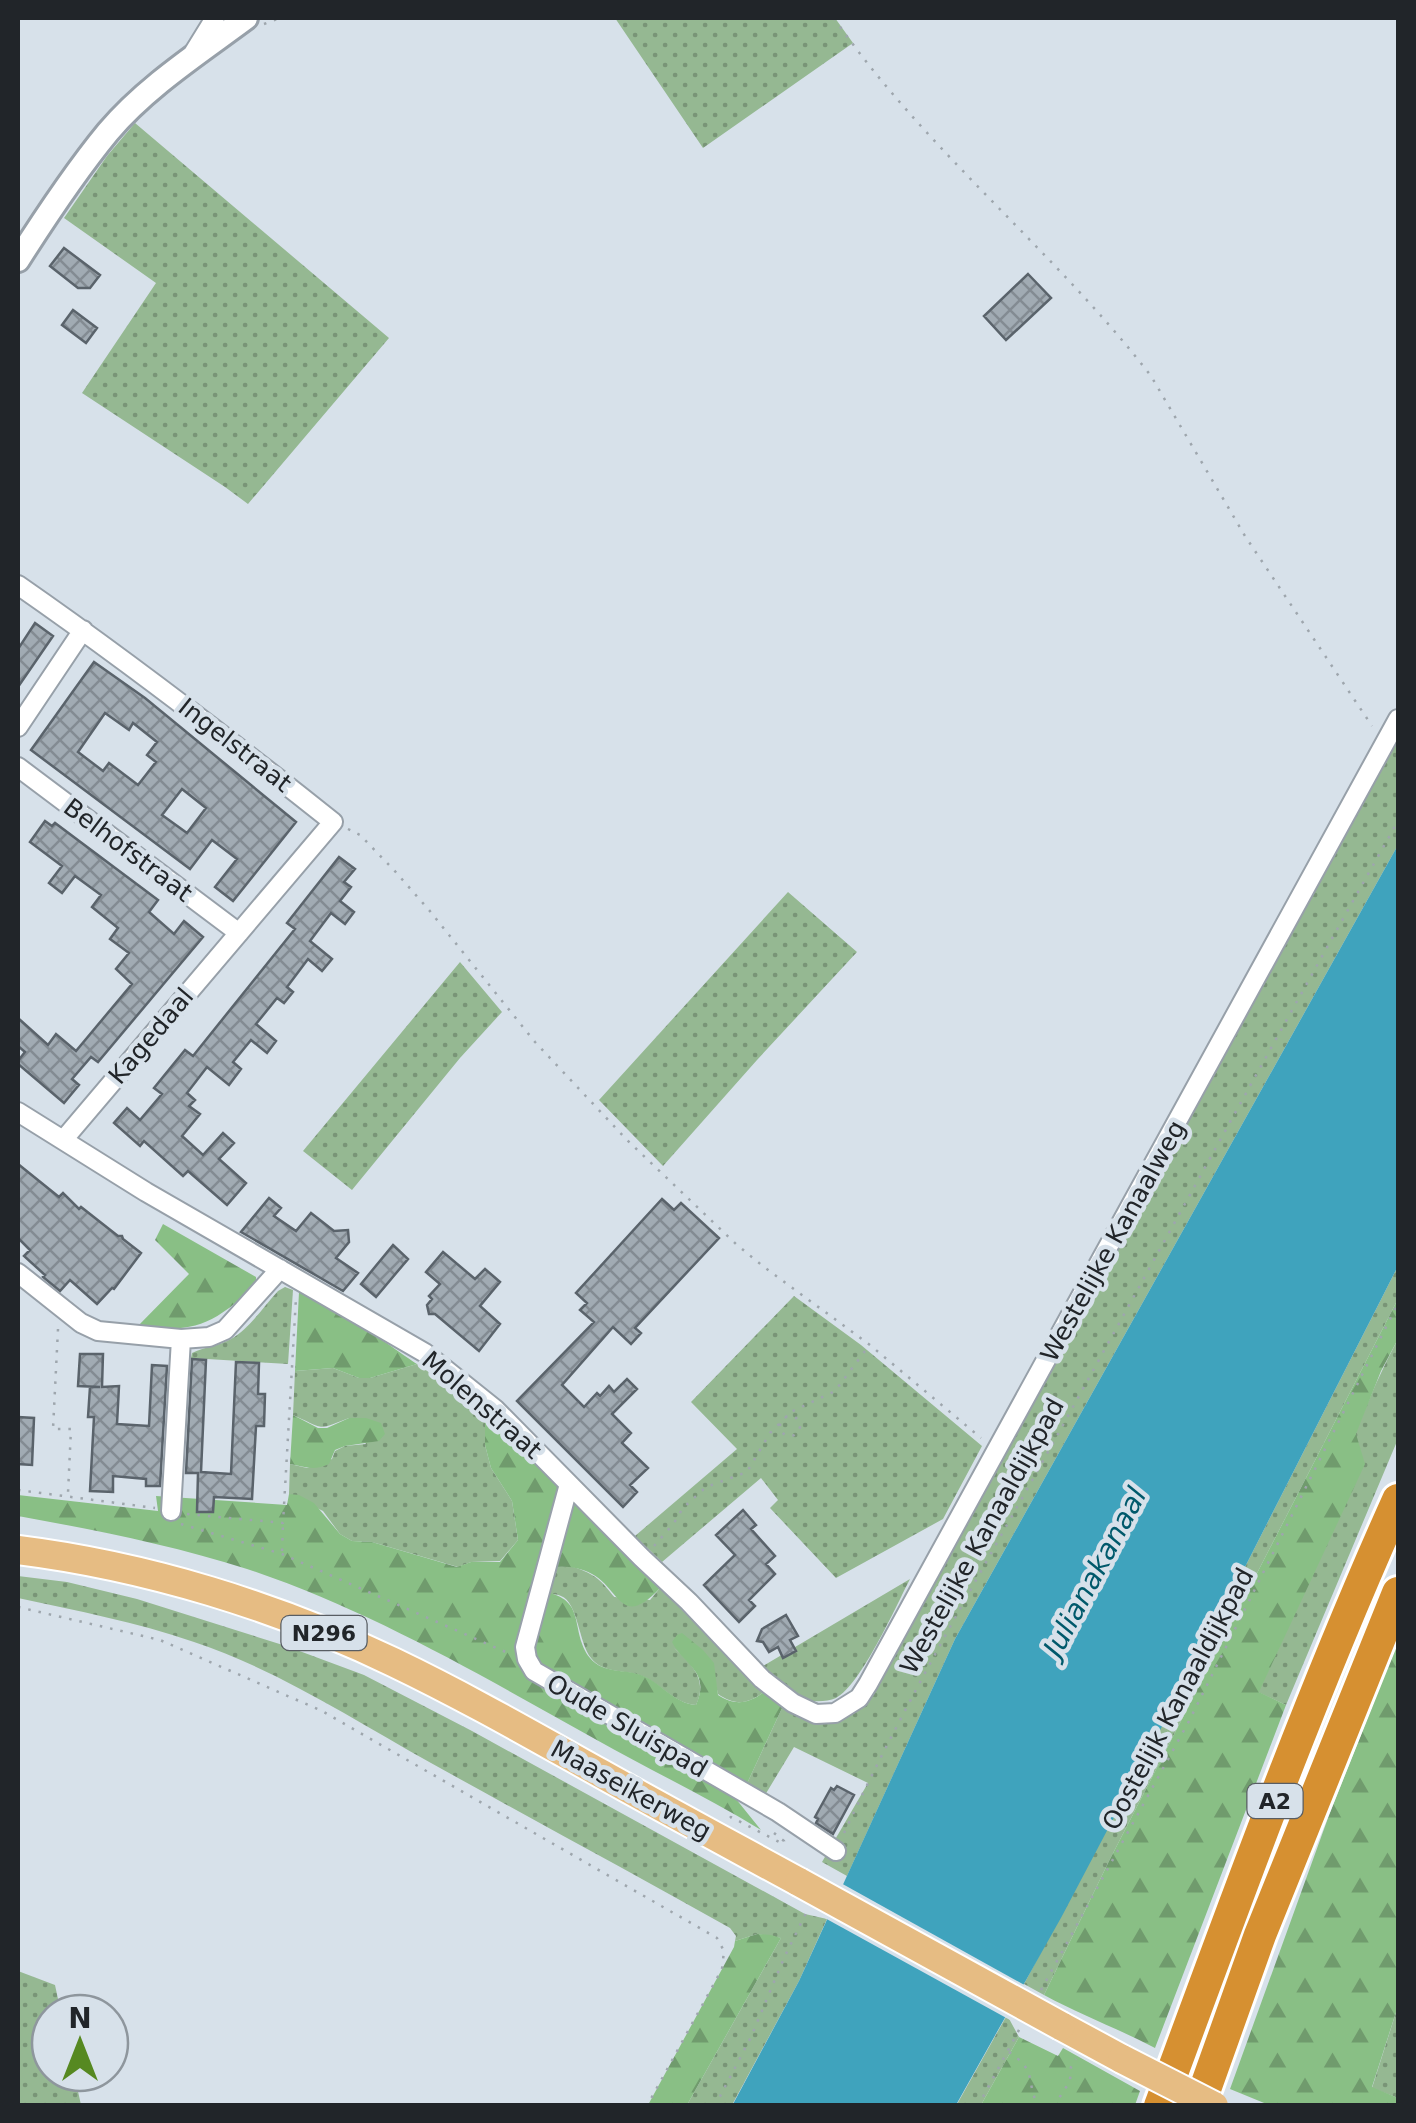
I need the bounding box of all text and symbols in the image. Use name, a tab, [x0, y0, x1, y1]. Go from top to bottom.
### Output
street label: Ingelstraat	[173, 692, 297, 798]
street label: Belhofstraat	[58, 792, 198, 908]
street label: Kagedaal	[103, 982, 199, 1090]
street label: Westelijke Kanaalweg	[1035, 1115, 1191, 1367]
street label: Molenstraat	[416, 1345, 548, 1465]
street label: Westelijke Kanaaldijkpad	[894, 1393, 1070, 1679]
water label: Julianakanaal	[1034, 1482, 1154, 1667]
street label: Oostelijk Kanaaldijkpad	[1097, 1563, 1259, 1835]
road number: N296	[282, 1616, 366, 1650]
street label: Oude Sluispad	[542, 1668, 712, 1784]
street label: Maaseikerweg	[546, 1734, 716, 1846]
road number: A2	[1248, 1784, 1302, 1818]
north arrow	[30, 1993, 130, 2093]
text: N	[68, 2002, 92, 2035]

